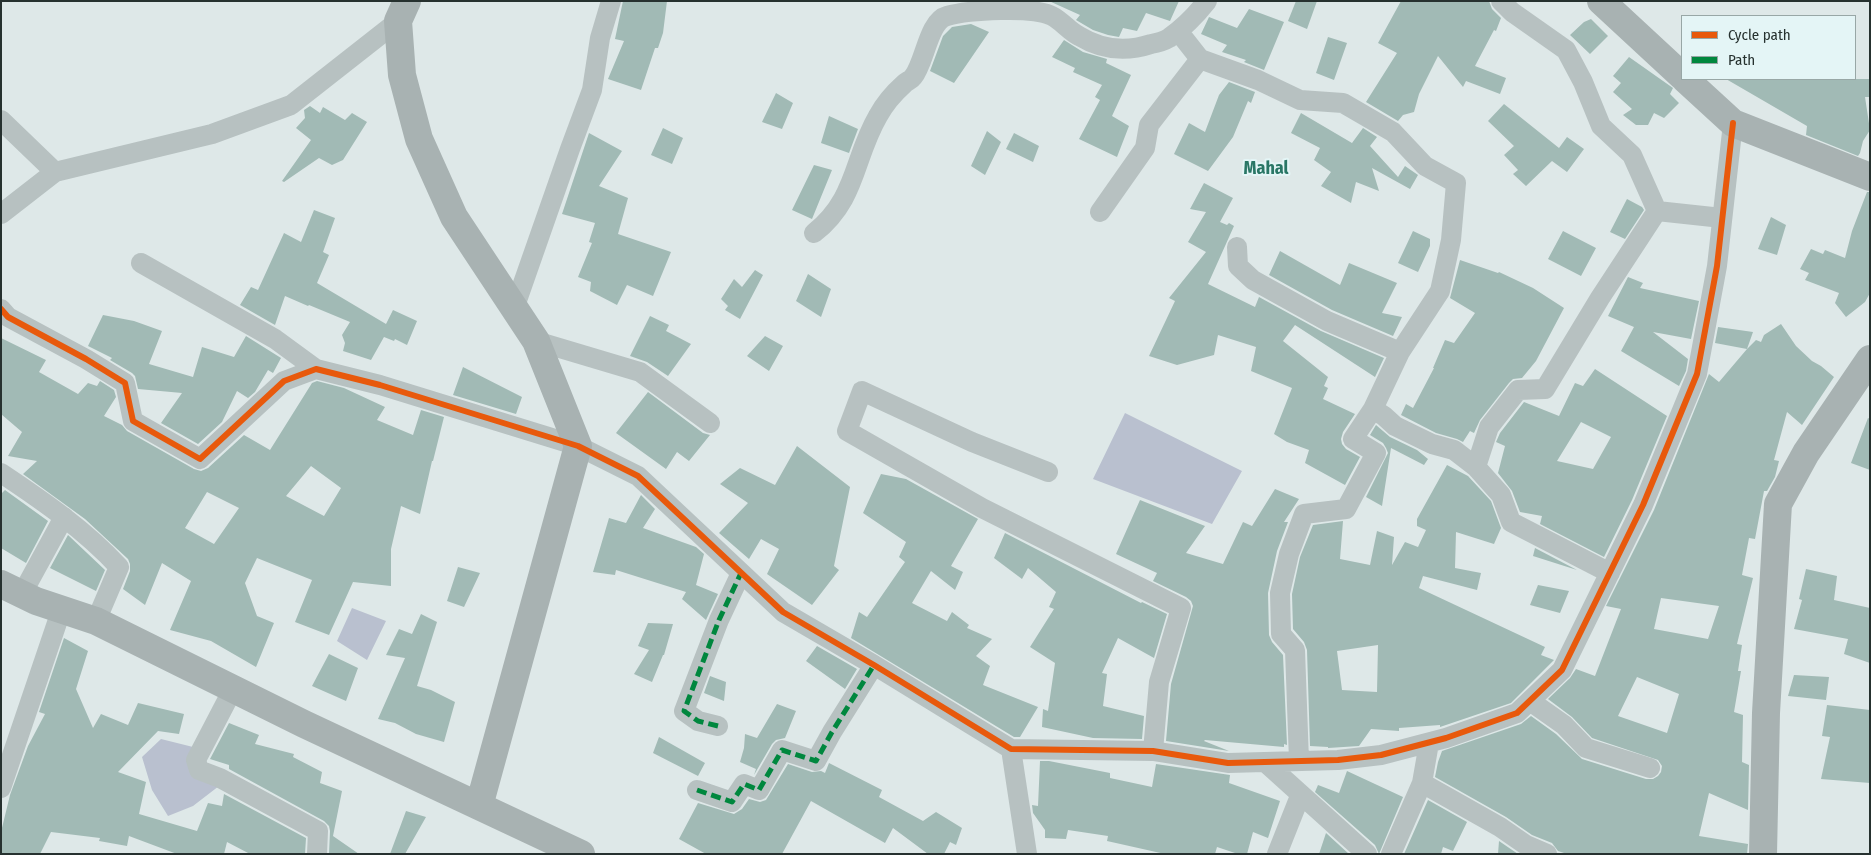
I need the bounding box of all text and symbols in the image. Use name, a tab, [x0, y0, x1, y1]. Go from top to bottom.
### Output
legend	[1681, 15, 1856, 80]
text: Cycle path	[1728, 26, 1791, 44]
text: Path	[1728, 51, 1755, 69]
district label: Mahal	[1243, 158, 1289, 180]

